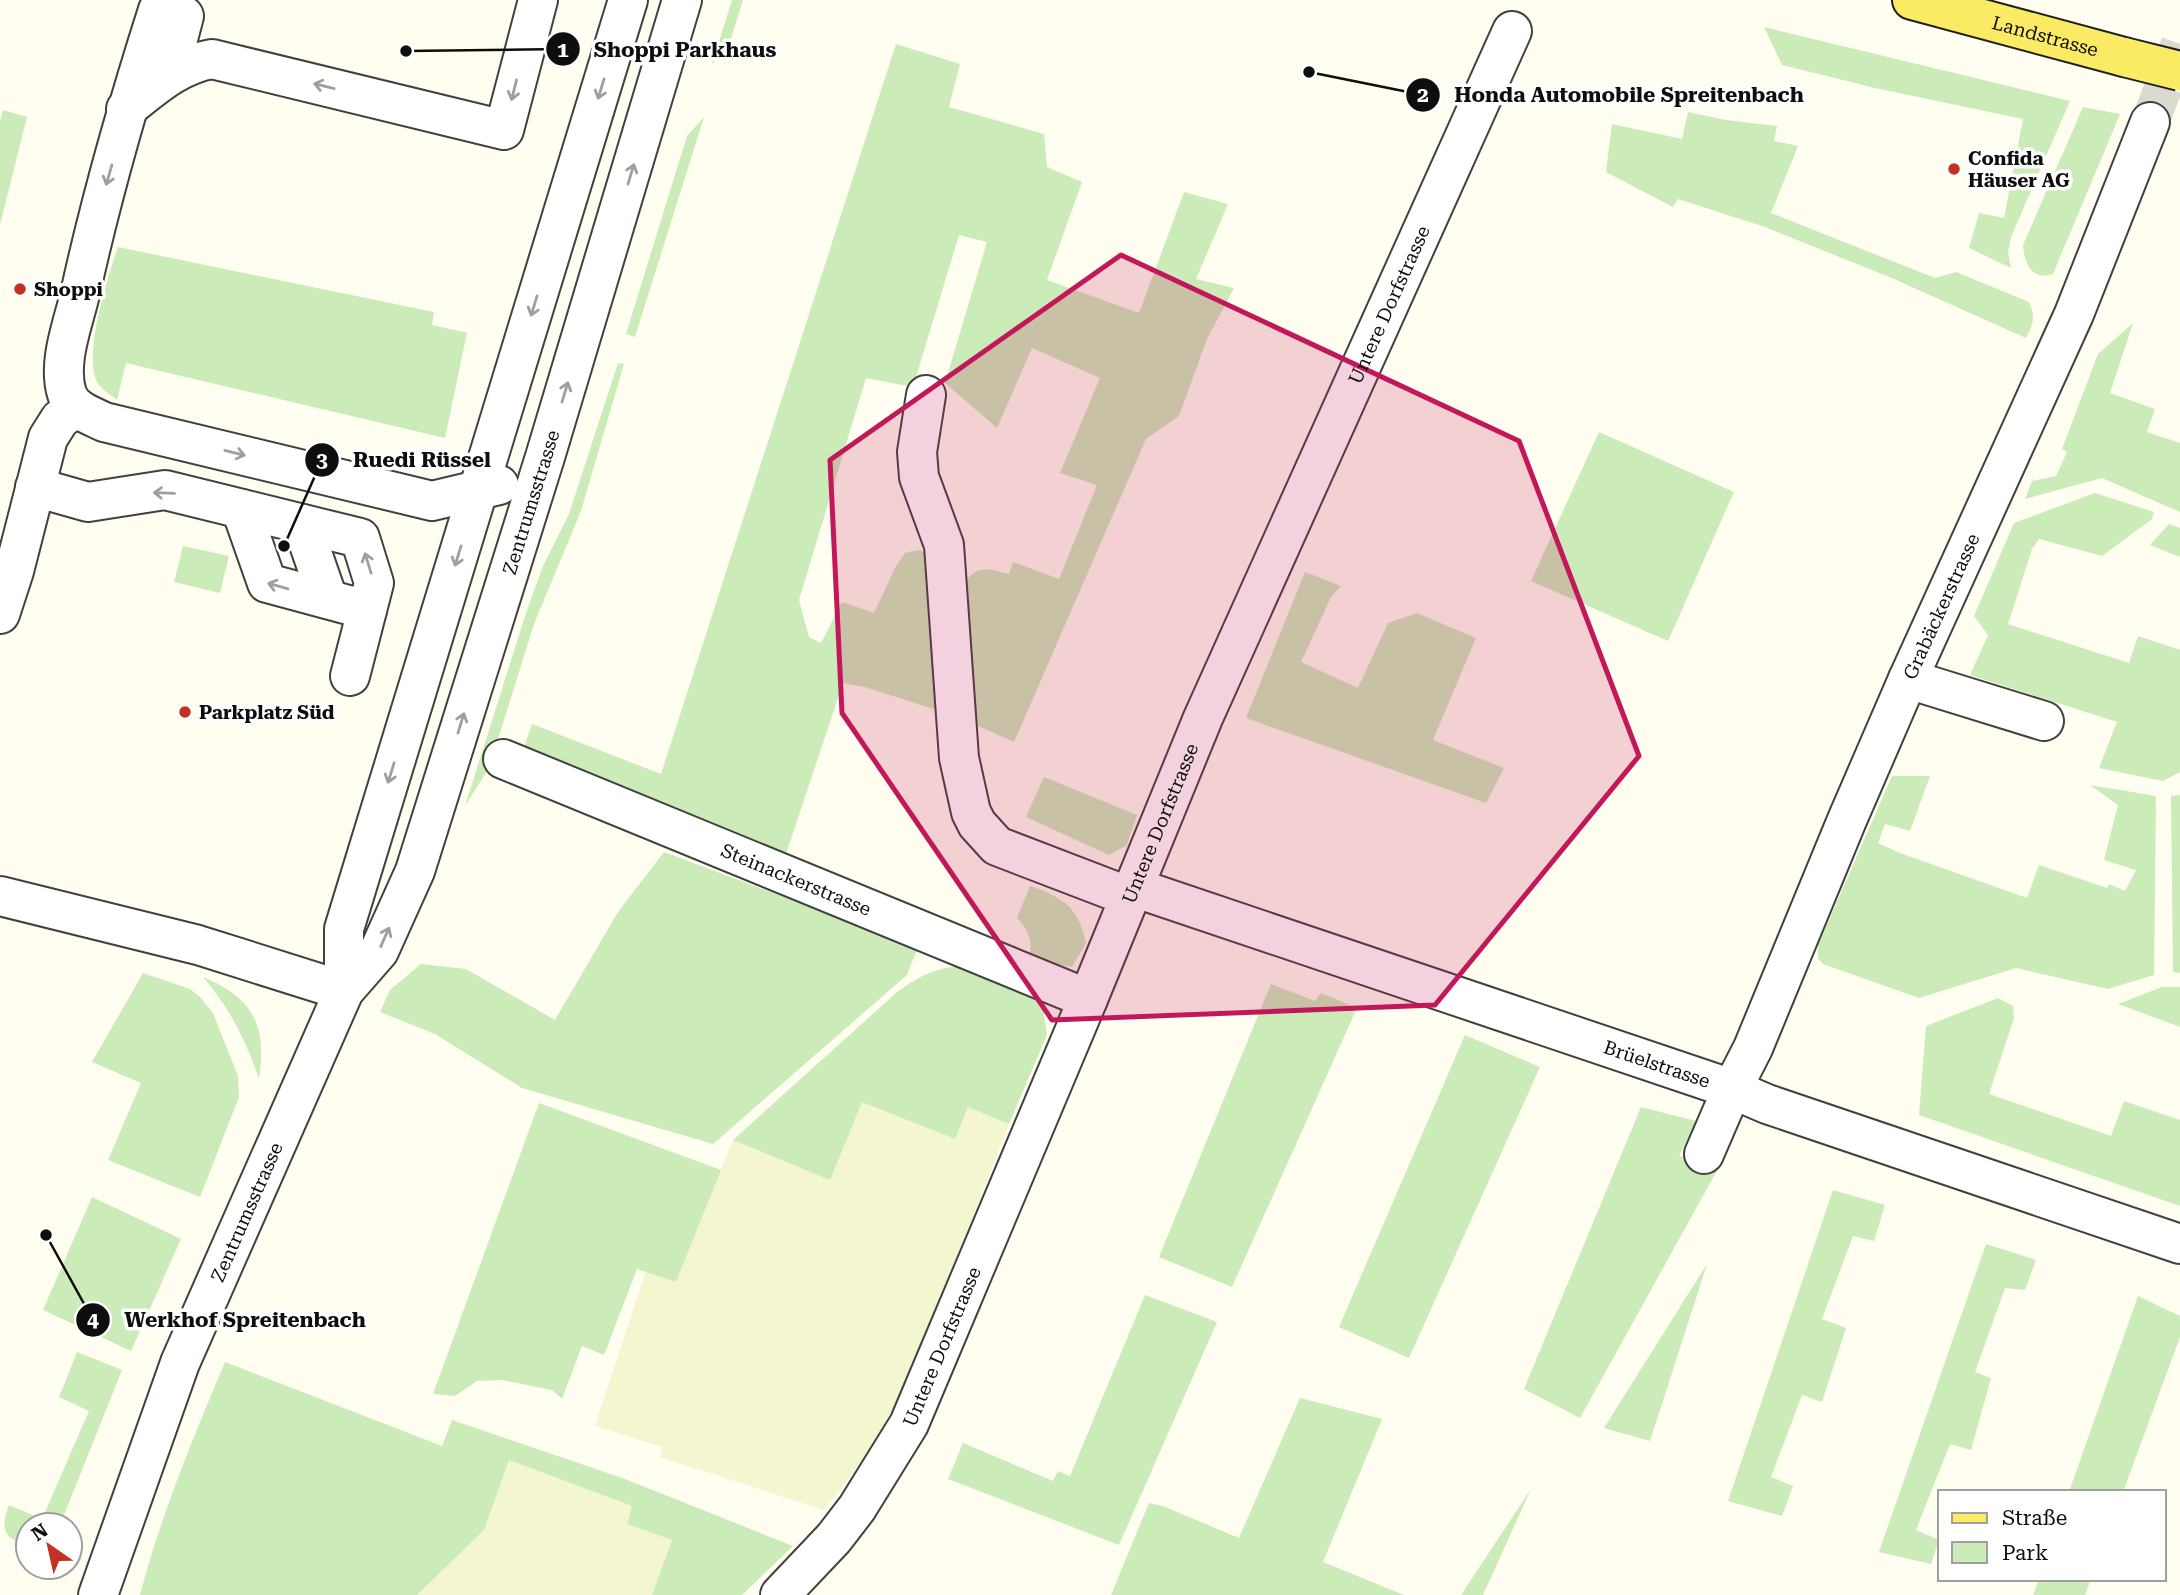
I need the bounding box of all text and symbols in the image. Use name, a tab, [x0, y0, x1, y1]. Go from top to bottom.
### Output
street label: Landstrasse	[1989, 11, 2101, 62]
callout: Shoppi Parkhaus	[545, 28, 791, 70]
text: 1	[557, 38, 569, 62]
text: Shoppi Parkhaus	[594, 38, 776, 62]
callout: Honda Automobile Spreitenbach	[1405, 74, 1818, 116]
one-way arrow	[594, 77, 607, 99]
one-way arrow	[313, 79, 335, 92]
one-way arrow	[507, 79, 520, 101]
text: 2	[1417, 83, 1429, 107]
text: Honda Automobile Spreitenbach	[1454, 83, 1804, 107]
place label: Confida Häuser AG	[1968, 147, 2070, 192]
marker: Confida Häuser AG	[1946, 161, 1962, 177]
one-way arrow	[625, 163, 638, 185]
one-way arrow	[101, 164, 114, 186]
street label: Untere Dorfstrasse	[1344, 222, 1435, 388]
place label: Shoppi	[34, 278, 103, 301]
marker: Shoppi	[12, 281, 28, 297]
one-way arrow	[527, 295, 540, 317]
one-way arrow	[559, 381, 572, 403]
street label: Zentrumsstrasse	[498, 427, 564, 577]
callout: Ruedi Rüssel	[304, 439, 505, 481]
one-way arrow	[223, 447, 246, 460]
text: 3	[316, 448, 328, 472]
text: Ruedi Rüssel	[353, 448, 491, 472]
one-way arrow	[153, 486, 176, 499]
street label: Grabäckerstrasse	[1898, 530, 1985, 683]
one-way arrow	[450, 544, 463, 566]
one-way arrow	[360, 552, 373, 574]
one-way arrow	[267, 578, 289, 591]
place label: Parkplatz Süd	[199, 701, 335, 724]
marker: Parkplatz Süd	[177, 704, 193, 720]
one-way arrow	[455, 712, 468, 734]
street label: Untere Dorfstrasse	[1117, 740, 1203, 907]
one-way arrow	[383, 762, 396, 784]
street label: Steinackerstrasse	[718, 839, 875, 921]
one-way arrow	[379, 927, 392, 948]
street label: Brüelstrasse	[1601, 1036, 1713, 1093]
street label: Zentrumsstrasse	[206, 1139, 288, 1286]
street label: Untere Dorfstrasse	[898, 1264, 986, 1430]
callout: Werkhof Spreitenbach	[75, 1299, 380, 1341]
text: 4	[87, 1308, 99, 1332]
text: Werkhof Spreitenbach	[124, 1308, 366, 1332]
legend	[1938, 1490, 2166, 1581]
text: Straße	[2002, 1506, 2067, 1530]
north arrow	[14, 1511, 84, 1581]
text: N	[27, 1518, 53, 1546]
text: Park	[2002, 1541, 2048, 1565]

